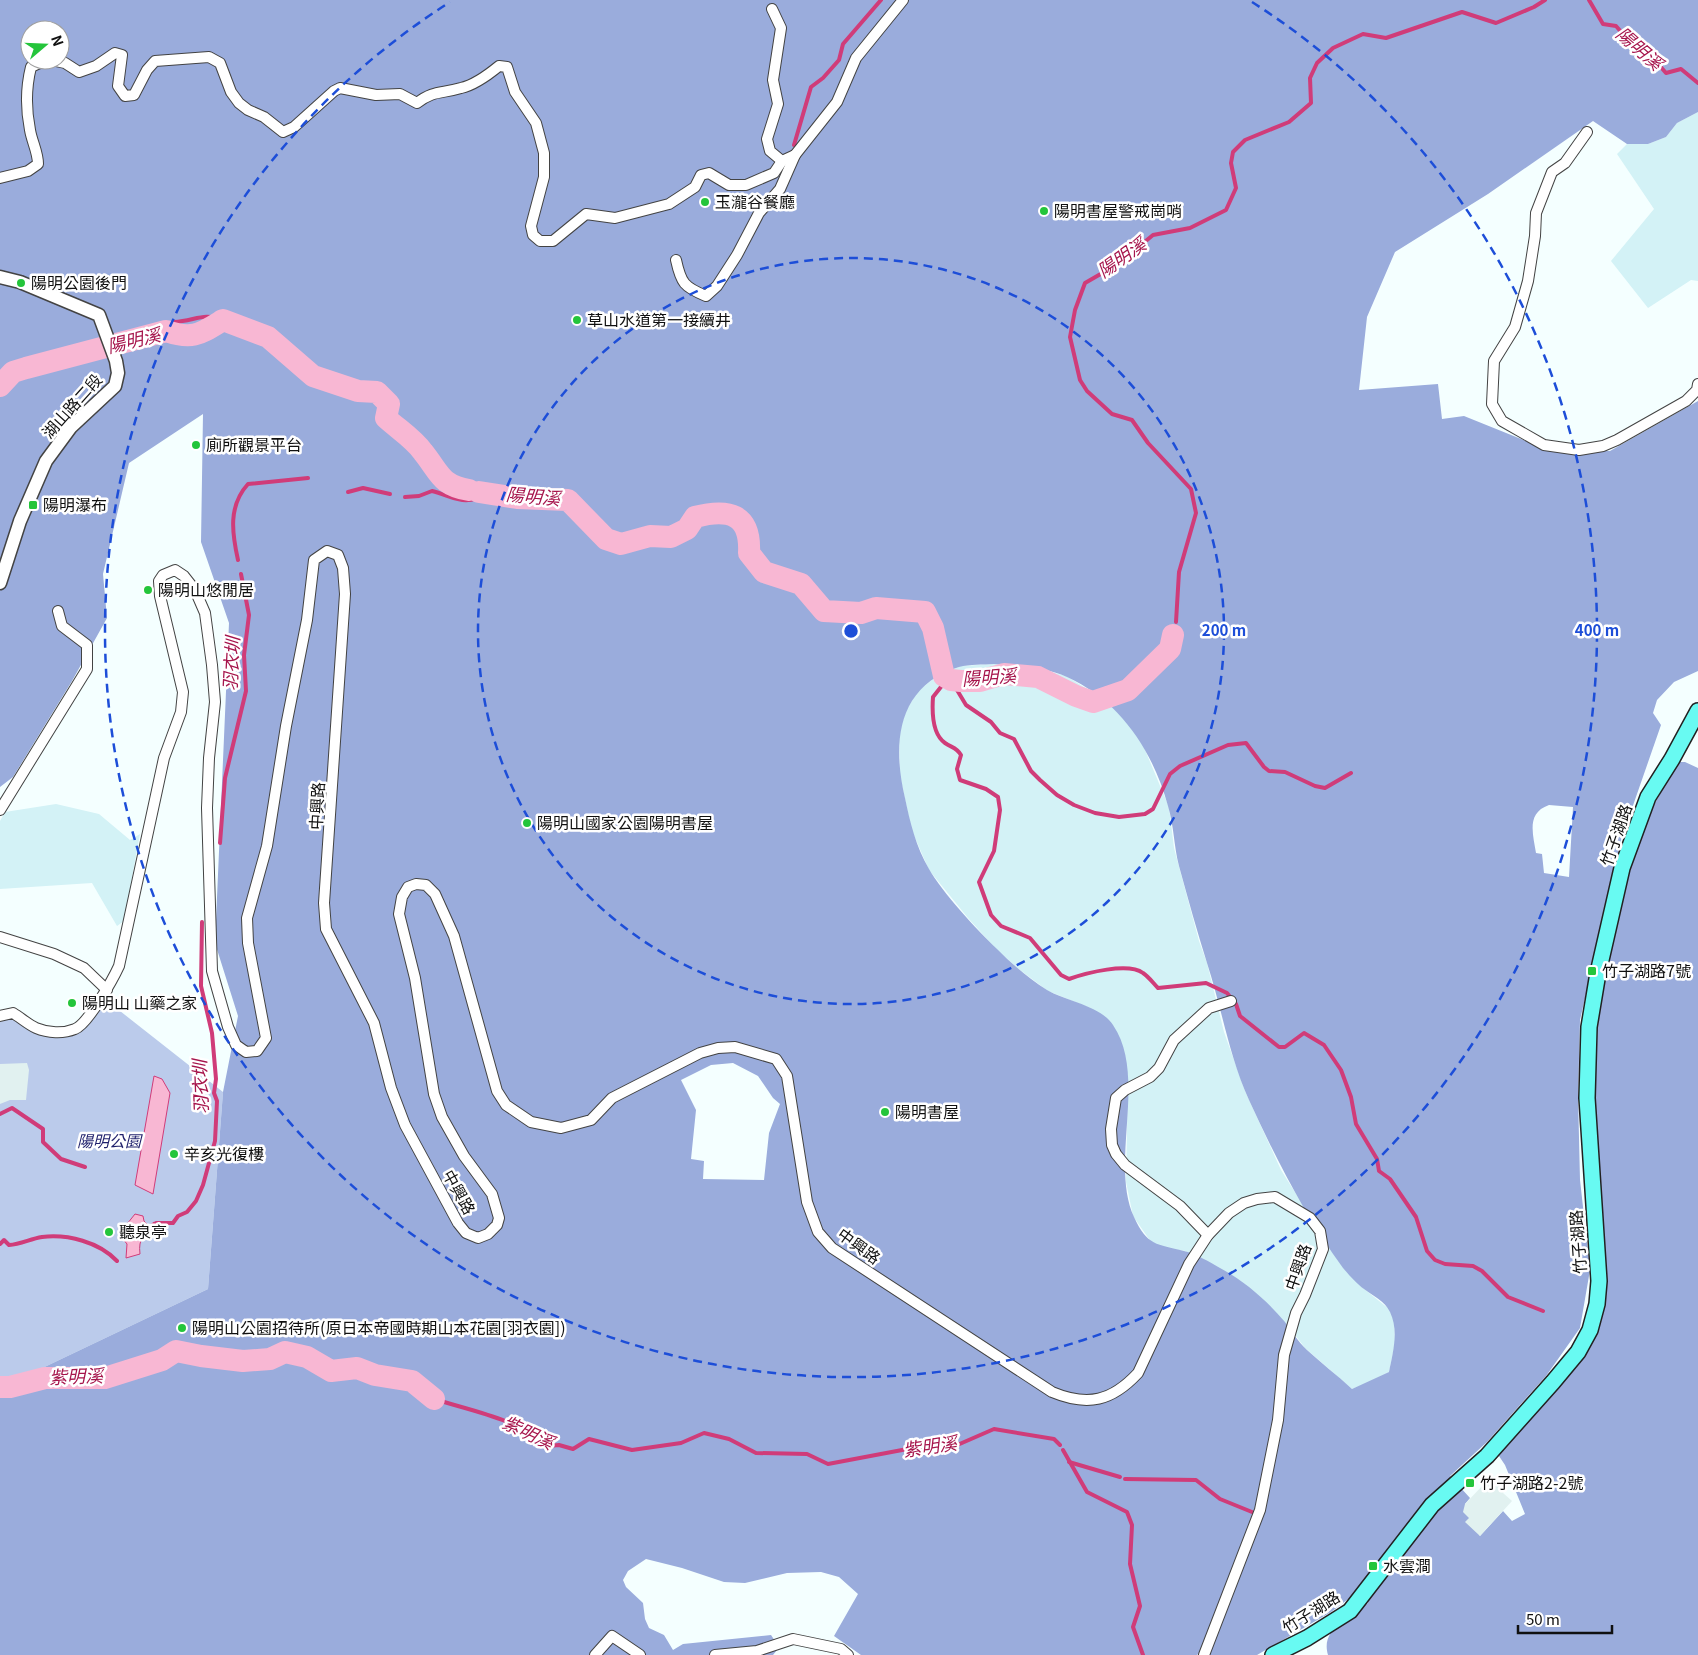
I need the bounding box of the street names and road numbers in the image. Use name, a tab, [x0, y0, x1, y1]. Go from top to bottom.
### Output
street label: 湖山路二段	[36, 368, 107, 443]
street label: 中興路	[303, 781, 329, 831]
street label: 竹子湖路	[1593, 801, 1637, 869]
street label: 中興路	[438, 1165, 482, 1218]
street label: 竹子湖路	[1563, 1209, 1591, 1275]
street label: 中興路	[833, 1221, 886, 1269]
street label: 中興路	[1278, 1240, 1316, 1293]
street label: 竹子湖路	[1277, 1584, 1344, 1638]

